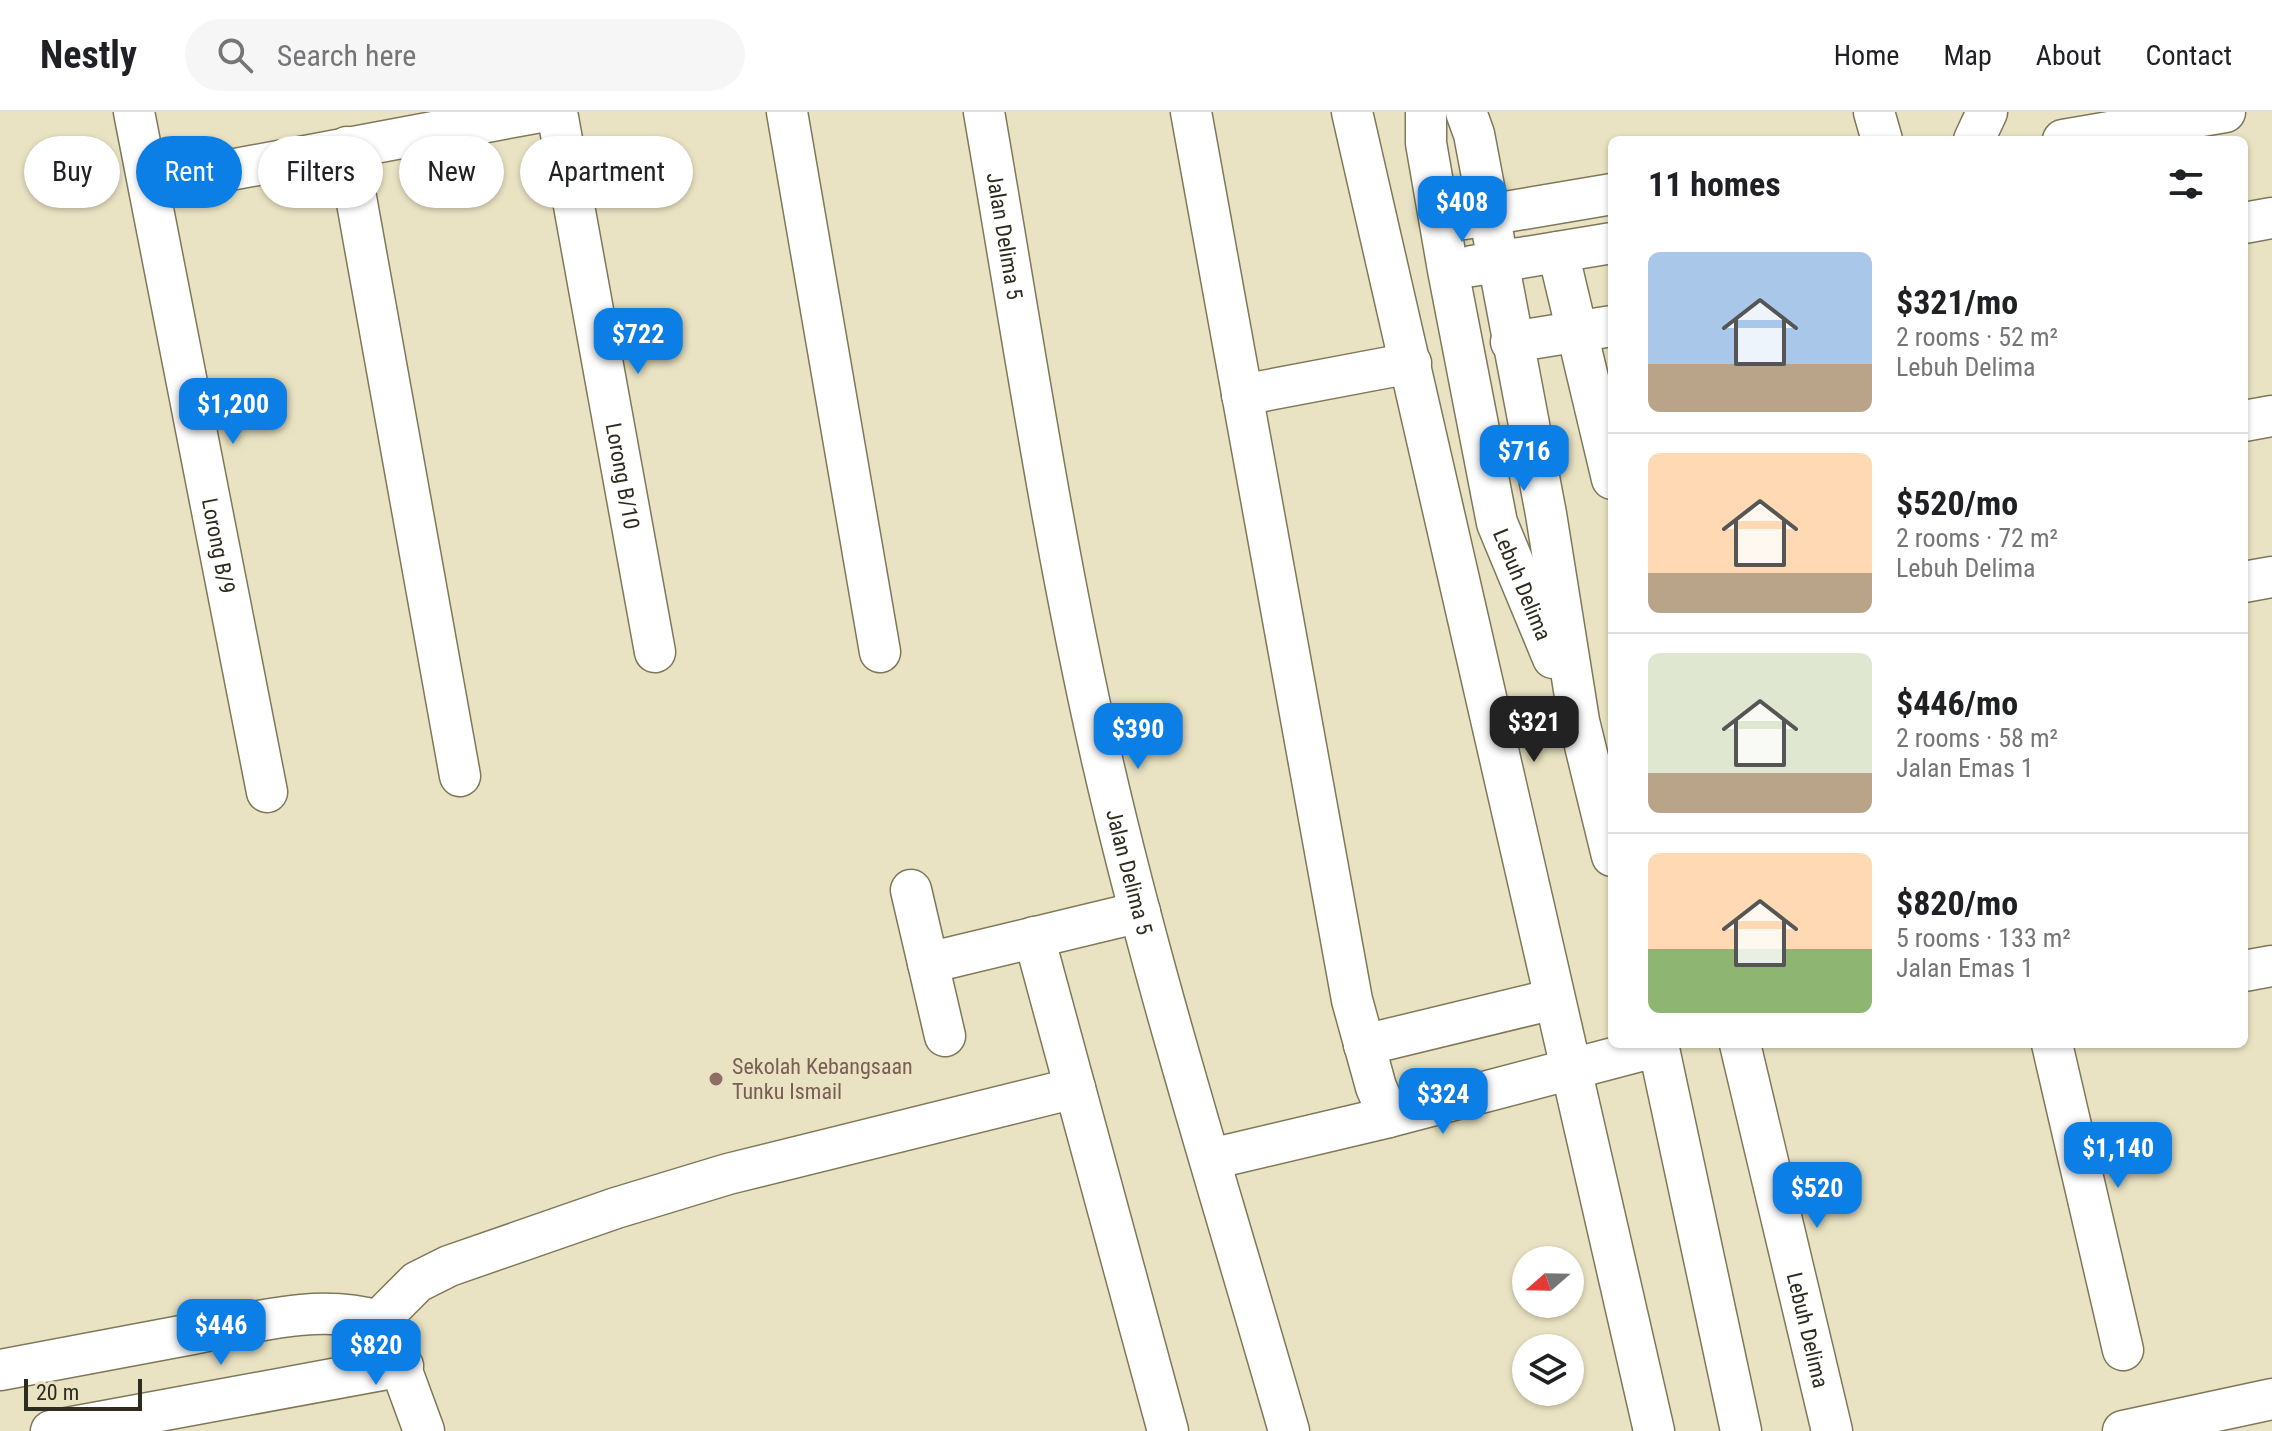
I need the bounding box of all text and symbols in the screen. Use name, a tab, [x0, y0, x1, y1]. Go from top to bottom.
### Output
search box	[185, 19, 745, 91]
text: Nestly	[40, 33, 137, 77]
icon: search	[213, 33, 257, 77]
text: Search here	[277, 38, 416, 73]
text: Home	[1834, 39, 1899, 72]
text: Map	[1943, 39, 1992, 72]
text: About	[2036, 39, 2102, 72]
text: Contact	[2146, 39, 2232, 72]
chip: Buy	[24, 136, 120, 208]
chip: Rent	[136, 136, 242, 208]
chip: Filters	[258, 136, 383, 208]
chip: New	[399, 136, 504, 208]
chip: Apartment	[520, 136, 693, 208]
icon: filters	[2164, 162, 2208, 206]
text: 11 homes	[1648, 164, 1781, 204]
street label: Jalan Delima 5	[982, 171, 1027, 302]
pin: $408	[1415, 176, 1509, 244]
text: $408	[1436, 187, 1488, 217]
text: $321/mo	[1896, 282, 2018, 322]
icon: home	[1712, 284, 1808, 380]
pin: $722	[591, 308, 685, 376]
text: $722	[612, 319, 664, 349]
text: 2 rooms · 52 m²	[1896, 322, 2058, 352]
text: Lebuh Delima	[1896, 352, 2035, 382]
pin: $1,200	[168, 378, 298, 446]
text: $1,200	[197, 389, 269, 419]
street label: Lorong B/10	[601, 421, 644, 531]
pin: $716	[1477, 425, 1571, 493]
text: $716	[1498, 436, 1550, 466]
text: $520/mo	[1896, 483, 2018, 523]
icon: home	[1712, 485, 1808, 581]
street label: Lorong B/9	[197, 496, 240, 596]
text: 2 rooms · 72 m²	[1896, 523, 2058, 553]
street label: Lebuh Delima	[1488, 525, 1556, 644]
text: Lebuh Delima	[1896, 553, 2035, 583]
text: $446/mo	[1896, 683, 2018, 723]
icon: home	[1712, 685, 1808, 781]
pin: $321	[1487, 696, 1581, 764]
pin: $390	[1091, 703, 1185, 771]
text: $321	[1508, 707, 1560, 737]
text: $390	[1112, 714, 1164, 744]
text: 2 rooms · 58 m²	[1896, 723, 2058, 753]
text: Jalan Emas 1	[1896, 753, 2034, 783]
street label: Jalan Delima 5	[1101, 807, 1157, 938]
text: $820/mo	[1896, 883, 2018, 923]
icon: home	[1712, 885, 1808, 981]
text: 5 rooms · 133 m²	[1896, 923, 2071, 953]
text: Jalan Emas 1	[1896, 953, 2034, 983]
place label: Sekolah Kebangsaan Tunku Ismail	[732, 1054, 913, 1104]
pin: $324	[1396, 1068, 1490, 1136]
marker: Sekolah Kebangsaan Tunku Ismail	[707, 1070, 725, 1088]
text: $324	[1417, 1079, 1469, 1109]
pin: $1,140	[2053, 1122, 2183, 1190]
text: $1,140	[2082, 1133, 2154, 1163]
pin: $520	[1770, 1162, 1864, 1230]
text: $520	[1791, 1173, 1843, 1203]
north arrow	[1512, 1246, 1584, 1318]
map controls	[1512, 1246, 1584, 1406]
street label: Lebuh Delima	[1782, 1270, 1833, 1390]
pin: $446	[174, 1299, 268, 1367]
text: $446	[195, 1310, 247, 1340]
pin: $820	[329, 1319, 423, 1387]
text: $820	[350, 1330, 402, 1360]
button: layers	[1512, 1334, 1584, 1406]
scale bar	[24, 1375, 142, 1411]
text: 20 m	[36, 1380, 79, 1405]

